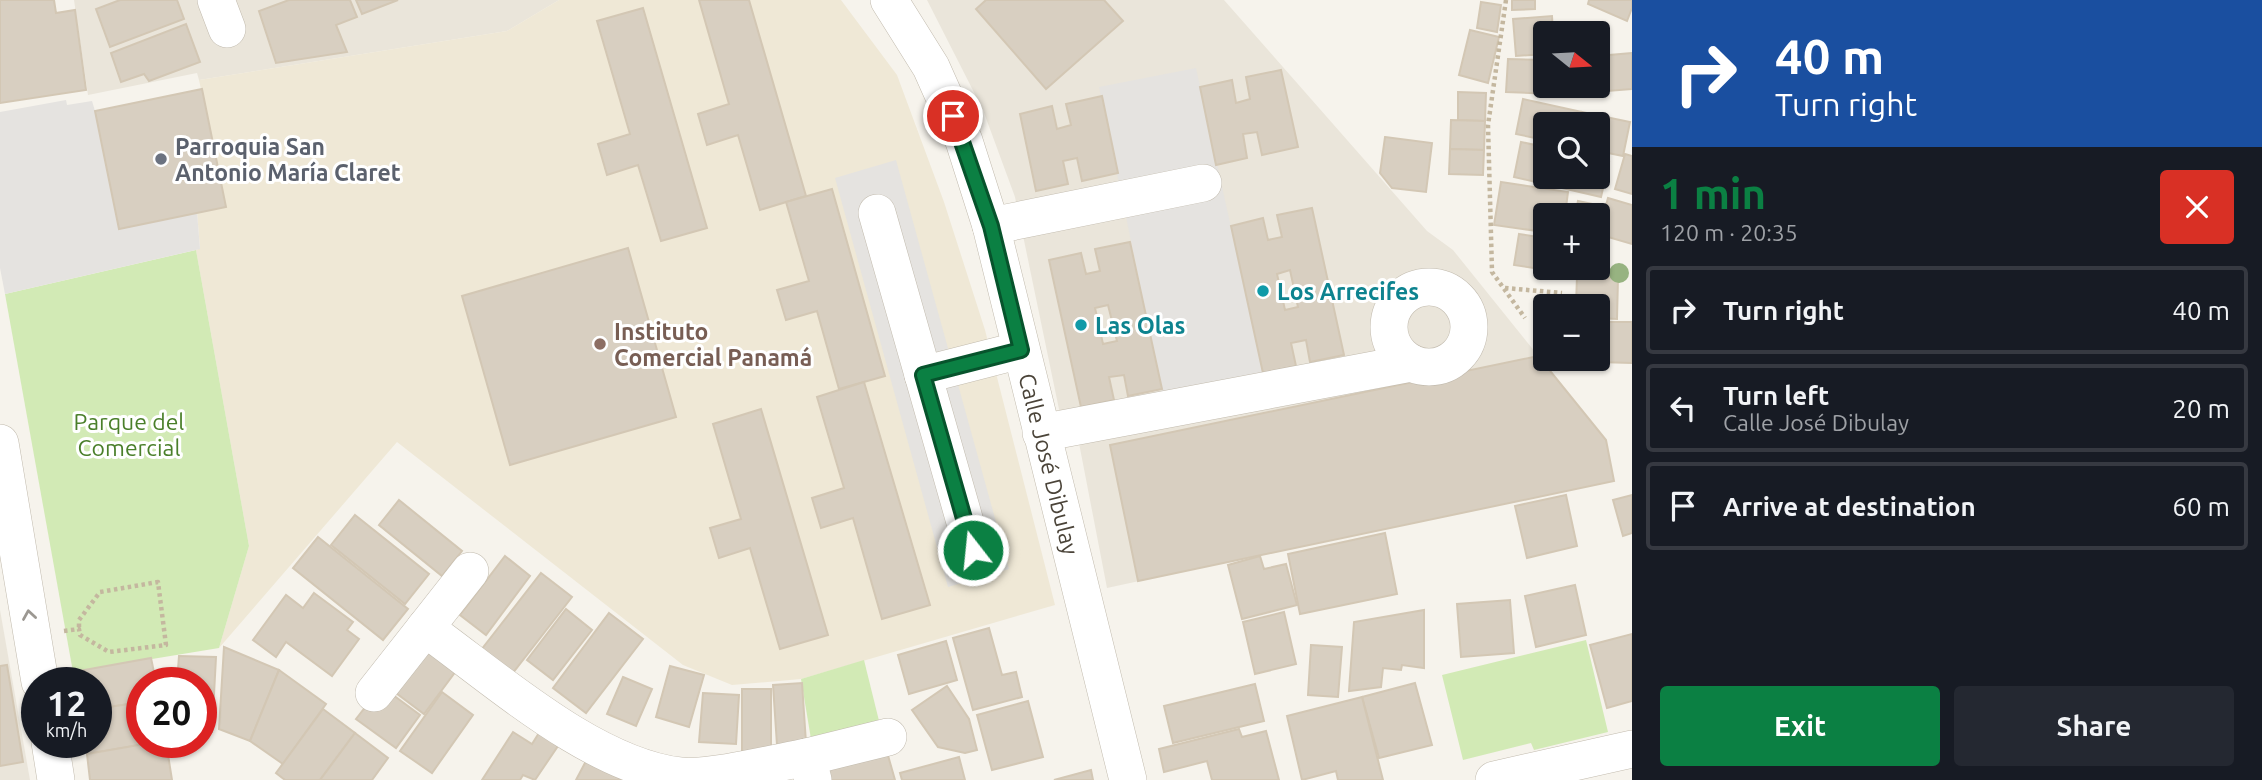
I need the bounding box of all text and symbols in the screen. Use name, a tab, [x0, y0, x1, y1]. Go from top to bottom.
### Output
north arrow	[1533, 21, 1610, 98]
map controls	[1533, 21, 1610, 371]
icon: right	[1660, 28, 1751, 119]
text: 40 m	[1775, 28, 1884, 83]
pin	[923, 86, 983, 146]
text: Turn right	[1775, 86, 1917, 122]
icon: arrive	[934, 97, 972, 135]
button: search	[1533, 112, 1610, 189]
place label: Parroquia San Antonio María Claret	[175, 134, 401, 185]
marker: Parroquia San Antonio María Claret	[153, 151, 169, 167]
text: 1 min	[1660, 170, 1766, 217]
button: close	[2160, 170, 2234, 244]
button: +	[1533, 203, 1610, 280]
text: 120 m · 20:35	[1660, 220, 1798, 245]
place label: Los Arrecifes	[1277, 279, 1419, 304]
marker: Los Arrecifes	[1255, 283, 1271, 299]
icon: right	[1664, 291, 1702, 329]
button: −	[1533, 294, 1610, 371]
text: Turn right	[1723, 296, 1844, 325]
text: 40 m	[2172, 296, 2230, 325]
place label: Las Olas	[1095, 313, 1185, 338]
marker: Las Olas	[1073, 317, 1089, 333]
place label: Instituto Comercial Panamá	[614, 319, 812, 370]
marker: Instituto Comercial Panamá	[592, 336, 608, 352]
street label: Calle José Dibulay	[1014, 371, 1084, 557]
text: Turn left	[1723, 381, 1829, 410]
icon: left	[1664, 389, 1702, 427]
text: 20 m	[2172, 394, 2230, 423]
park label: Parque del Comercial	[74, 409, 184, 460]
text: Calle José Dibulay	[1723, 410, 1909, 435]
icon: arrive	[1664, 487, 1702, 525]
text: Arrive at destination	[1723, 492, 1976, 521]
text: 60 m	[2172, 492, 2230, 521]
position arrow	[936, 513, 1010, 587]
one-way arrow	[22, 609, 37, 621]
speed limit sign: 20	[126, 667, 217, 758]
text: 12	[47, 683, 86, 723]
button: Exit	[1660, 686, 1940, 766]
button: Share	[1954, 686, 2234, 766]
text: km/h	[46, 720, 87, 740]

